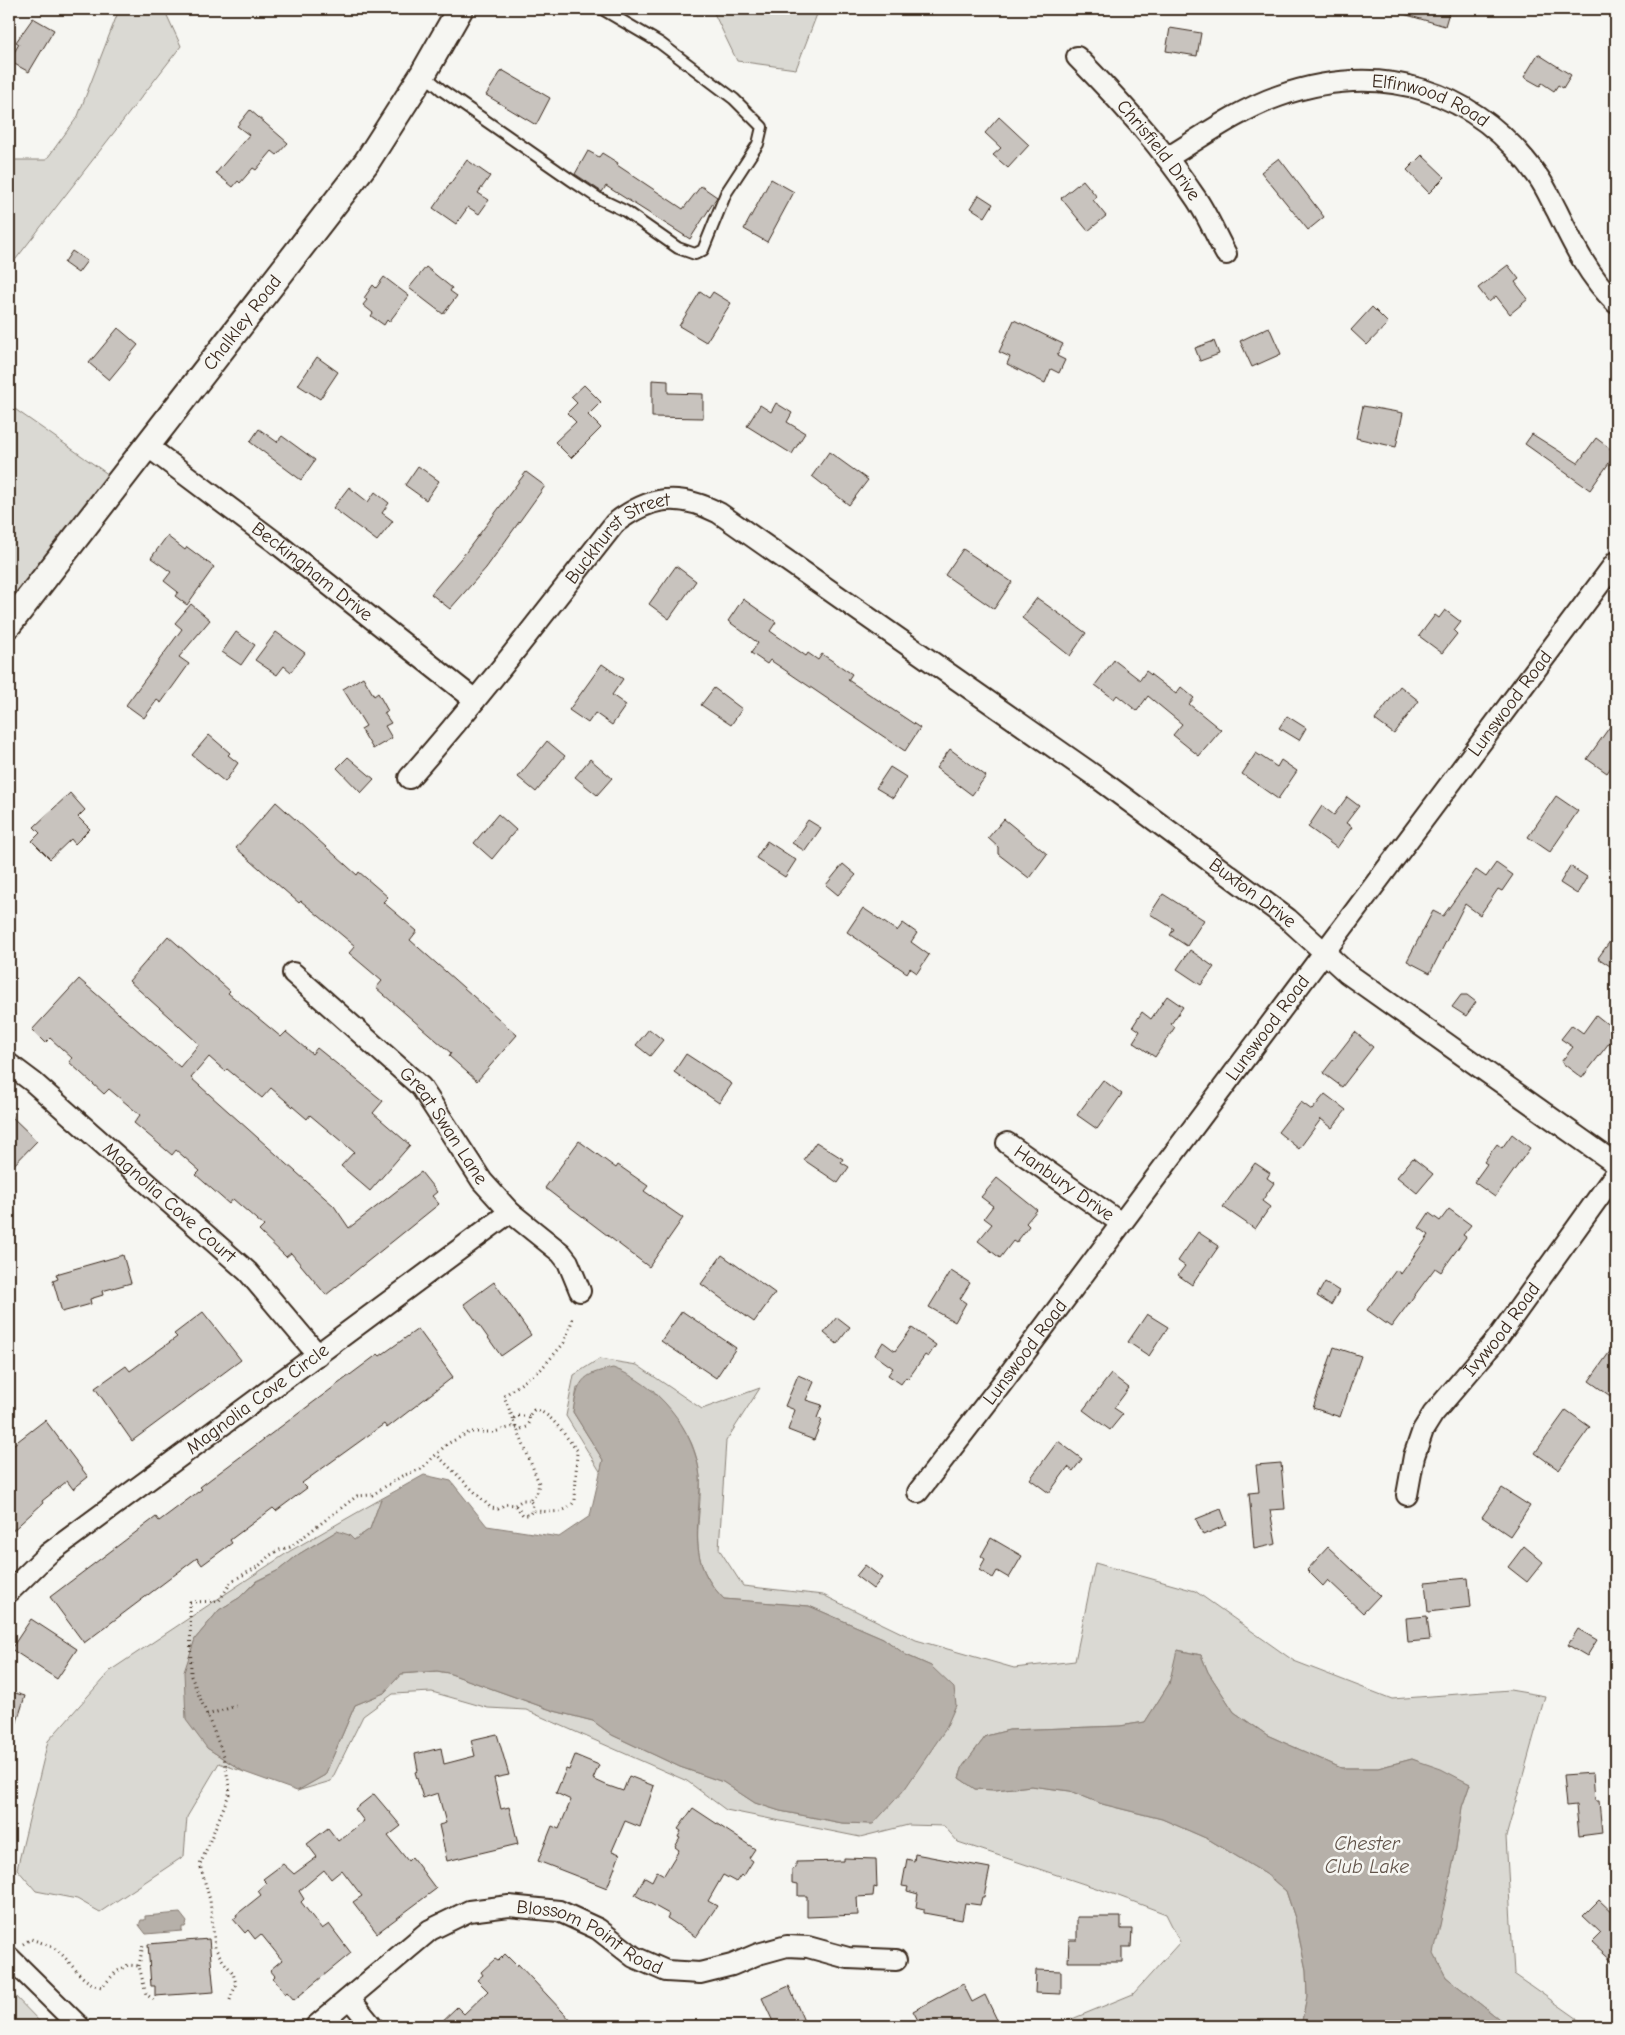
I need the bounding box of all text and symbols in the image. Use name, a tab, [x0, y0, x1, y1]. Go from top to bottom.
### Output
street label: Elfinwood Road	[1371, 70, 1493, 132]
street label: Chrisfield Drive	[1112, 95, 1205, 205]
street label: Chalkley Road	[198, 271, 286, 375]
street label: Buckhurst Street	[560, 489, 671, 588]
street label: Beckingham Drive	[247, 517, 377, 626]
street label: Lunswood Road	[1464, 647, 1557, 761]
street label: Buxton Drive	[1205, 853, 1301, 932]
street label: Lunswood Road	[1221, 971, 1314, 1085]
street label: Great Swan Lane	[395, 1062, 492, 1189]
street label: Magnolia Cove Court	[98, 1138, 241, 1268]
street label: Hanbury Drive	[1010, 1141, 1119, 1226]
street label: Ivywood Road	[1459, 1278, 1545, 1381]
street label: Lunswood Road	[978, 1295, 1072, 1409]
street label: Magnolia Cove Circle	[182, 1339, 333, 1459]
water label: Chester Club Lake	[1325, 1832, 1409, 1878]
street label: Blossom Point Road	[515, 1896, 666, 1979]

